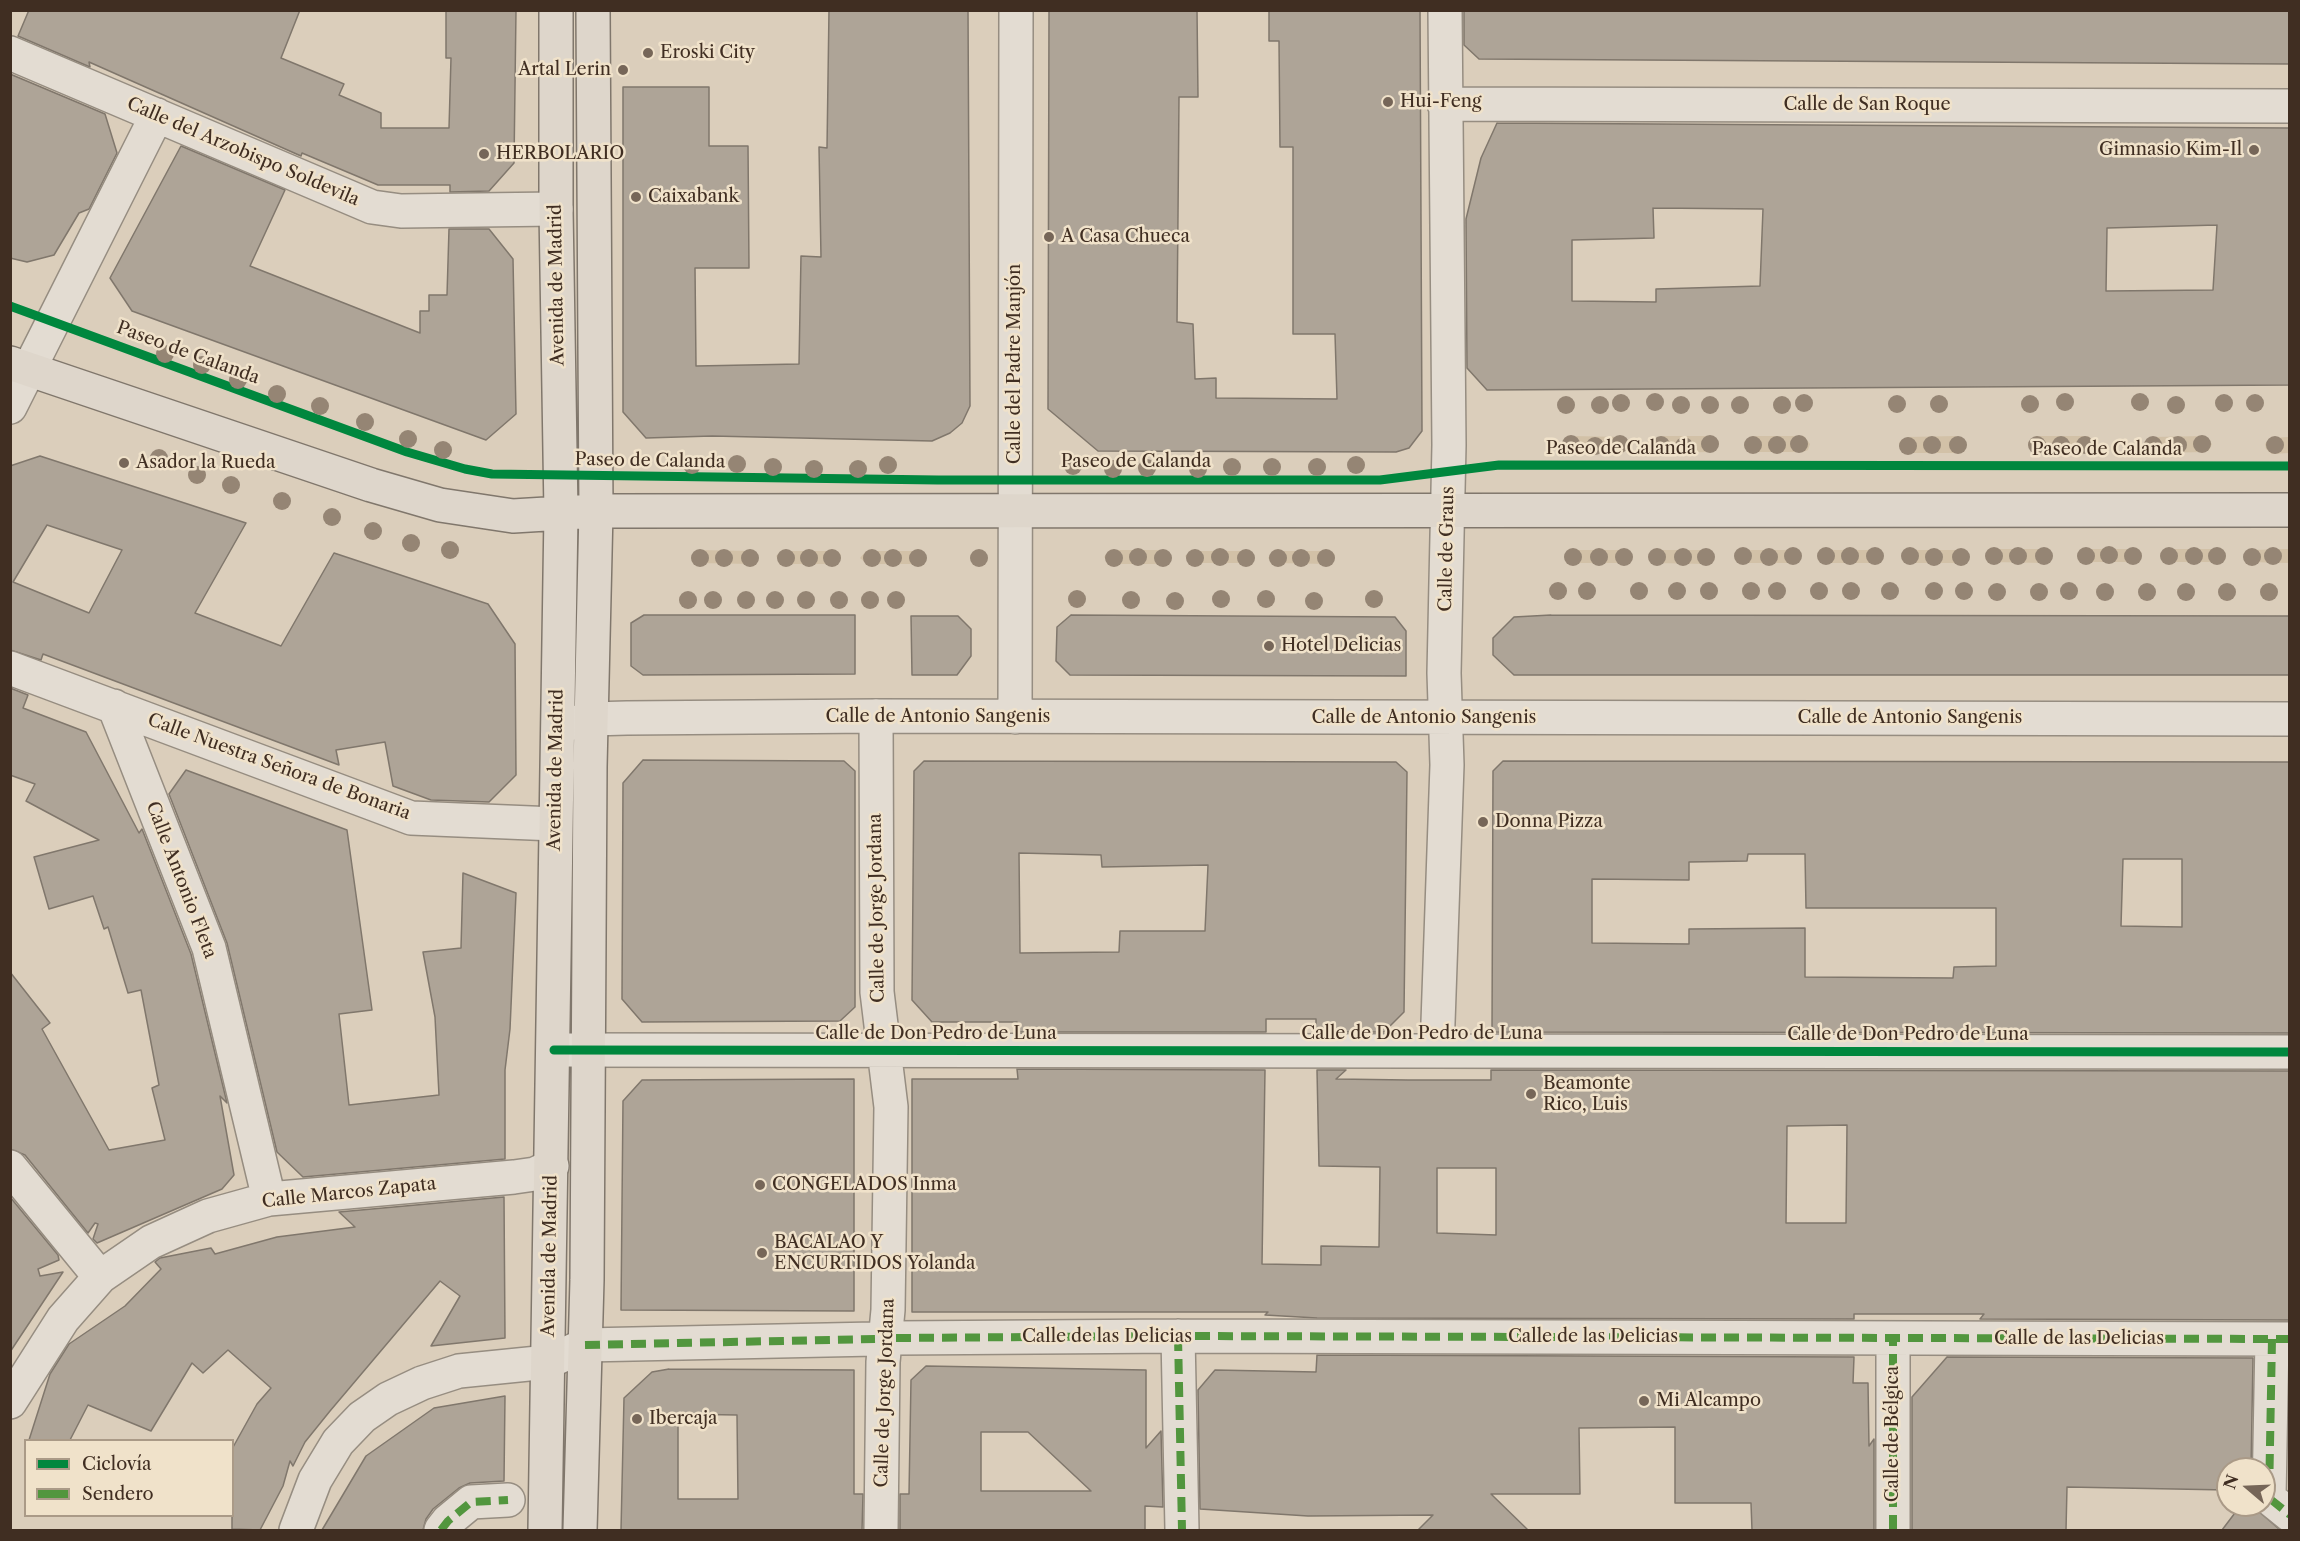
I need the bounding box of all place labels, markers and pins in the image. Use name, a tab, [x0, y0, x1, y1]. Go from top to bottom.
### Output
place label: Eroski City	[660, 42, 755, 64]
marker: Eroski City	[641, 46, 655, 60]
place label: Artal Lerin	[518, 59, 611, 81]
marker: Artal Lerin	[616, 63, 630, 77]
place label: Hui-Feng	[1400, 91, 1482, 113]
marker: Hui-Feng	[1381, 95, 1395, 109]
place label: Gimnasio Kim-Il	[2099, 139, 2242, 161]
place label: HERBOLARIO	[496, 143, 624, 165]
marker: Gimnasio Kim-Il	[2247, 143, 2261, 157]
marker: HERBOLARIO	[477, 147, 491, 161]
place label: Caixabank	[648, 186, 739, 208]
marker: Caixabank	[629, 190, 643, 204]
place label: A Casa Chueca	[1061, 226, 1190, 248]
marker: A Casa Chueca	[1042, 230, 1056, 244]
place label: Asador la Rueda	[136, 452, 275, 474]
marker: Asador la Rueda	[117, 456, 131, 470]
place label: Hotel Delicias	[1281, 635, 1401, 657]
marker: Hotel Delicias	[1262, 639, 1276, 653]
place label: Donna Pizza	[1495, 811, 1603, 833]
marker: Donna Pizza	[1476, 815, 1490, 829]
place label: Beamonte Rico, Luis	[1543, 1073, 1631, 1116]
marker: Beamonte Rico, Luis	[1524, 1087, 1538, 1101]
place label: CONGELADOS Inma	[772, 1174, 957, 1196]
marker: CONGELADOS Inma	[753, 1178, 767, 1192]
place label: BACALAO Y ENCURTIDOS Yolanda	[774, 1232, 975, 1274]
marker: BACALAO Y ENCURTIDOS Yolanda	[755, 1246, 769, 1260]
place label: Mi Alcampo	[1656, 1390, 1761, 1412]
marker: Mi Alcampo	[1637, 1394, 1651, 1408]
place label: Ibercaja	[649, 1408, 718, 1430]
marker: Ibercaja	[630, 1412, 644, 1426]

